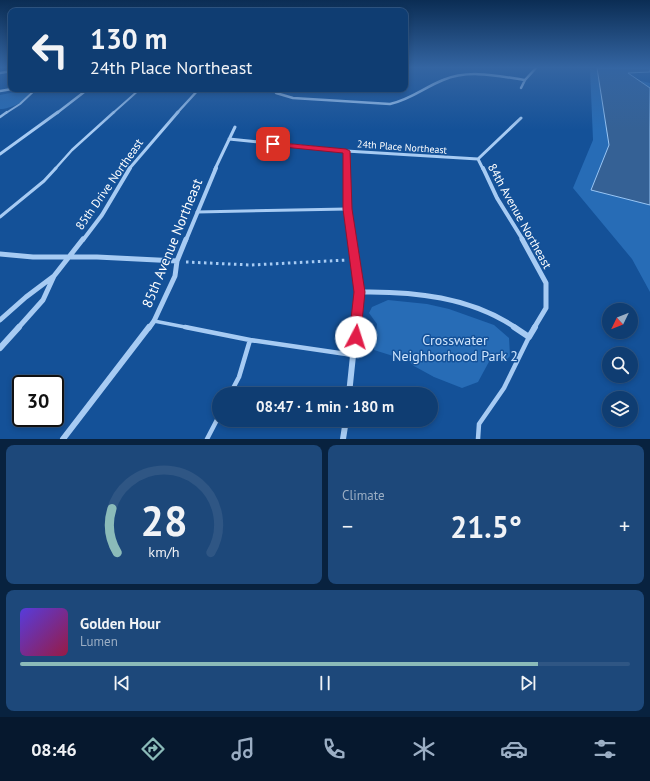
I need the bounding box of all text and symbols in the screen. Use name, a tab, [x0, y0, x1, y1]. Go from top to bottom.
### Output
text: 130 m	[90, 20, 167, 57]
icon: left	[24, 24, 76, 76]
text: 24th Place Northeast	[90, 56, 252, 79]
pin	[256, 127, 290, 161]
icon: arrive	[262, 133, 284, 155]
street label: 85th Drive Northeast	[72, 136, 146, 232]
street label: 24th Place Northeast	[357, 137, 448, 157]
street label: 84th Avenue Northeast	[485, 161, 555, 271]
street label: 85th Avenue Northeast	[138, 176, 206, 310]
north arrow	[602, 303, 638, 339]
map controls	[602, 303, 638, 427]
position arrow	[335, 316, 377, 358]
park label: Crosswater Neighborhood Park 2	[392, 331, 518, 365]
button: search	[602, 347, 638, 383]
speed limit sign: 30	[12, 375, 64, 427]
button: layers	[602, 391, 638, 427]
text: 08:47 · 1 min · 180 m	[256, 397, 394, 416]
text: Climate	[342, 487, 385, 504]
text: 28	[140, 493, 188, 546]
text: 21.5°	[450, 507, 522, 546]
text: −	[342, 512, 353, 540]
text: +	[619, 512, 630, 540]
text: km/h	[148, 541, 180, 560]
text: Golden Hour	[80, 614, 160, 633]
text: Lumen	[80, 633, 118, 650]
icon: previous	[111, 672, 133, 694]
icon: pause	[314, 672, 336, 694]
icon: next	[517, 672, 539, 694]
icon: directions	[139, 735, 167, 763]
icon: music	[229, 735, 257, 763]
icon: phone	[320, 735, 348, 763]
icon: climate	[410, 735, 438, 763]
icon: car	[500, 735, 528, 763]
icon: filters	[591, 735, 619, 763]
text: 08:46	[31, 738, 77, 761]

